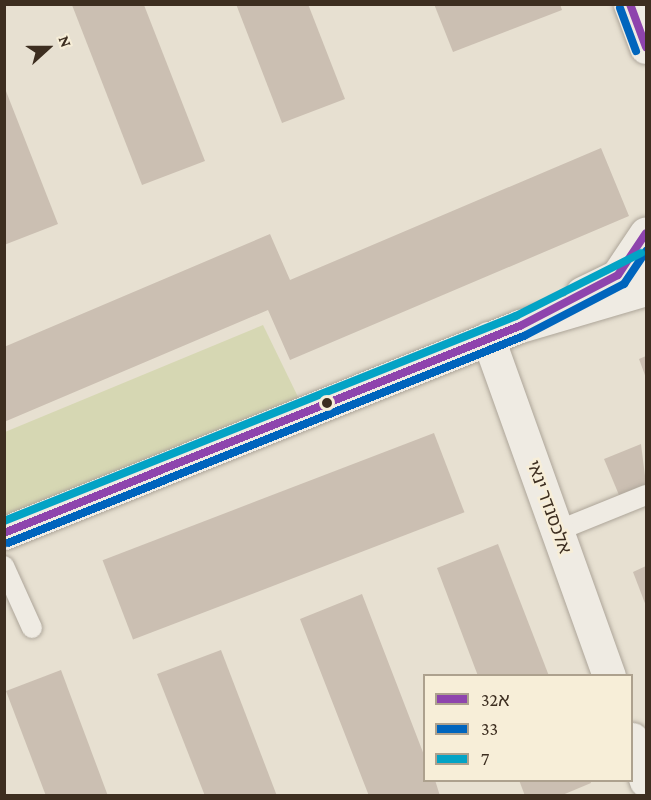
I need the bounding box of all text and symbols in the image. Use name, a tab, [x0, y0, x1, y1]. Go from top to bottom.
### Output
north arrow	[18, 18, 78, 78]
text: N	[55, 33, 75, 50]
unlabelled marker	[321, 397, 333, 409]
street label: אלכסנדר ינאי	[522, 457, 576, 557]
legend	[423, 674, 633, 782]
text: 32א	[481, 690, 510, 710]
text: 33	[481, 719, 498, 739]
text: 7	[481, 749, 489, 769]

